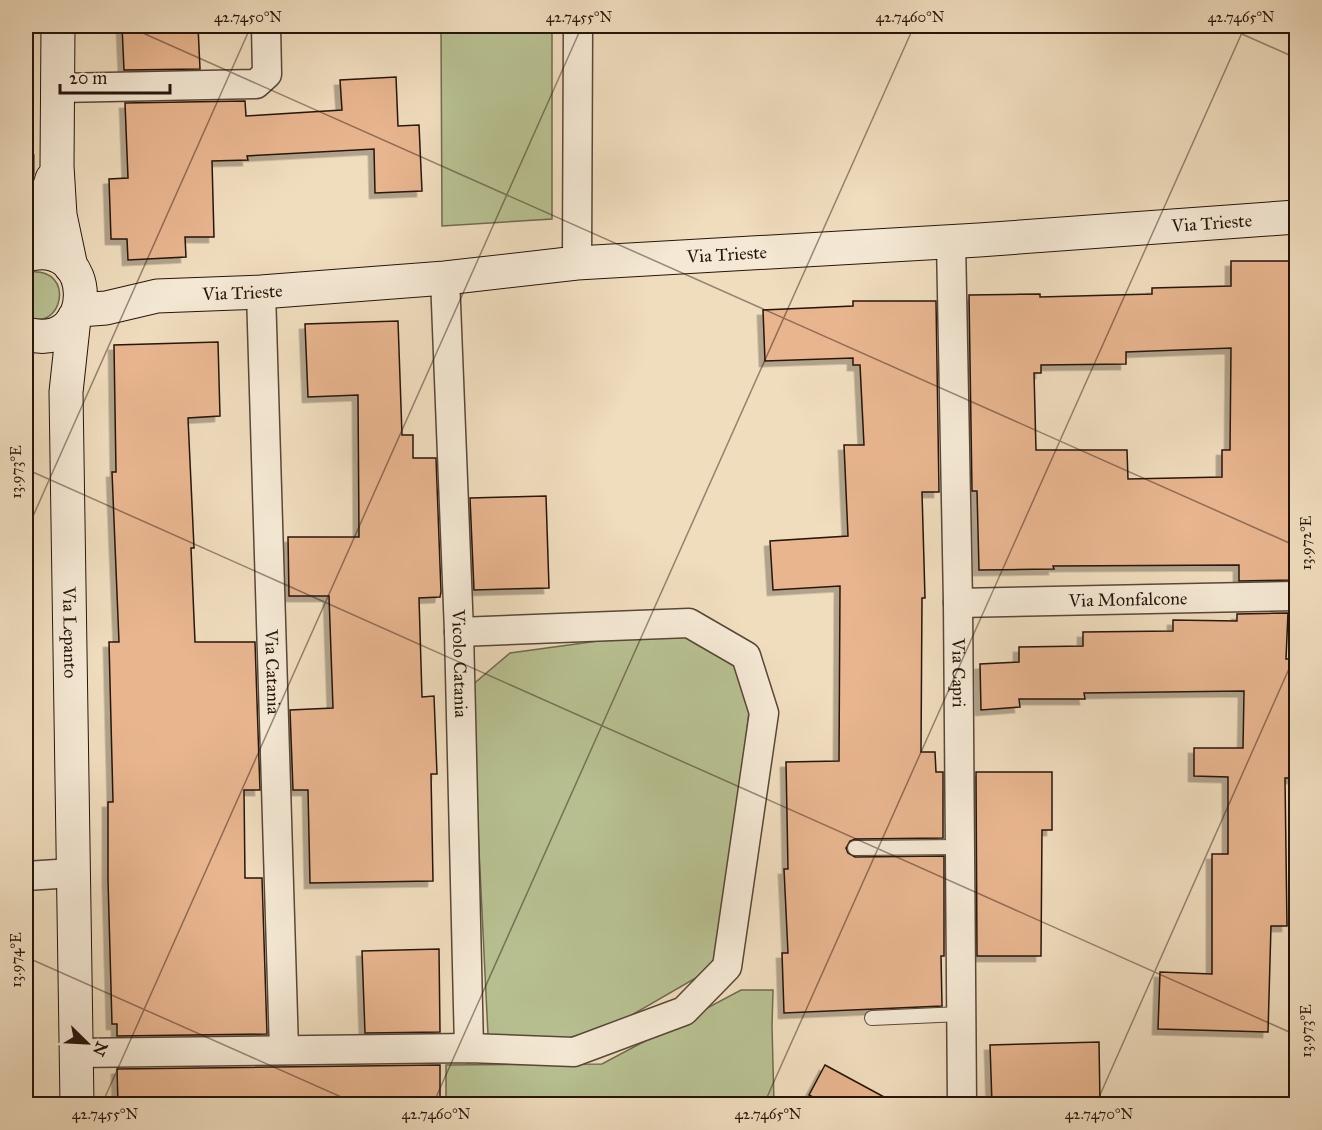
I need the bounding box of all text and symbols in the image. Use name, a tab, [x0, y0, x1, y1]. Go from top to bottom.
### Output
text: 42.7450°N	[214, 8, 282, 26]
text: 42.7455°N	[546, 8, 612, 26]
text: 42.7460°N	[876, 8, 945, 26]
text: 42.7465°N	[1207, 8, 1275, 26]
scale bar	[60, 57, 170, 95]
text: 20 m	[69, 67, 107, 89]
street label: Via Trieste	[1170, 209, 1253, 237]
street label: Via Trieste	[685, 241, 768, 268]
street label: Via Trieste	[201, 279, 283, 305]
text: 13.973°E	[7, 445, 25, 499]
text: 13.972°E	[1297, 515, 1315, 570]
street label: Via Lepanto	[58, 586, 81, 679]
street label: Via Monfalcone	[1067, 587, 1188, 612]
street label: Vicolo Catania	[447, 608, 472, 718]
street label: Via Catania	[260, 628, 285, 715]
street label: Via Capri	[947, 637, 970, 708]
text: 13.974°E	[7, 932, 25, 988]
text: 13.973°E	[1297, 1004, 1315, 1058]
north arrow	[57, 1013, 117, 1073]
text: N	[89, 1039, 112, 1059]
text: 42.7455°N	[72, 1105, 138, 1123]
text: 42.7460°N	[402, 1105, 471, 1123]
text: 42.7465°N	[734, 1105, 802, 1123]
text: 42.7470°N	[1065, 1105, 1134, 1123]

